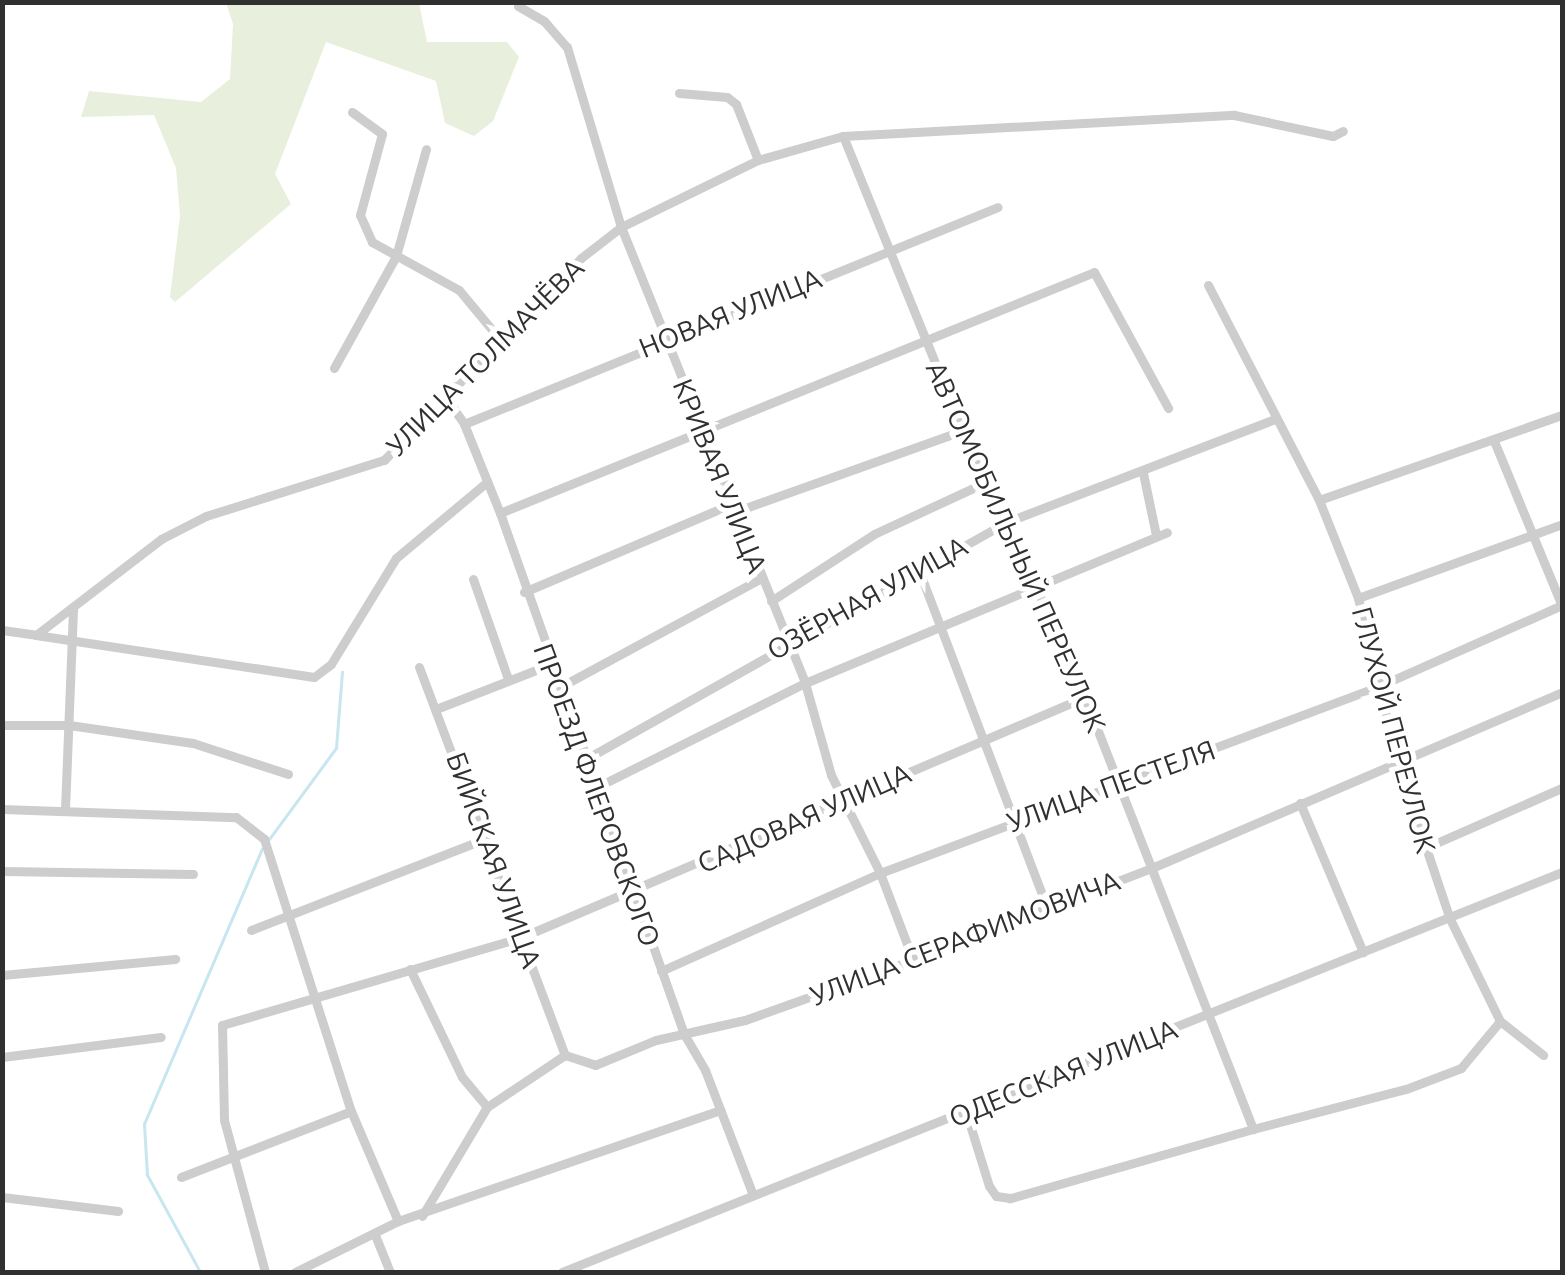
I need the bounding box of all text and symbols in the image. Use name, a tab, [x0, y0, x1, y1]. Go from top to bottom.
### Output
street label: УЛИЦА ТОЛМАЧЁВА	[379, 251, 591, 463]
street label: НОВАЯ УЛИЦА	[634, 261, 826, 365]
street label: АВТОМОБИЛЬНЫЙ ПЕРЕУЛОК	[919, 357, 1113, 737]
street label: КРИВАЯ УЛИЦА	[666, 374, 774, 578]
street label: ОЗЁРНАЯ УЛИЦА	[761, 529, 973, 667]
street label: ГЛУХОЙ ПЕРЕУЛОК	[1345, 603, 1443, 857]
street label: ПРОЕЗД ФЛЕРОВСКОГО	[527, 639, 667, 951]
street label: УЛИЦА ПЕСТЕЛЯ	[1002, 733, 1220, 839]
street label: БИЙСКАЯ УЛИЦА	[439, 748, 549, 972]
street label: САДОВАЯ УЛИЦА	[692, 756, 916, 880]
street label: УЛИЦА СЕРАФИМОВИЧА	[806, 863, 1124, 1013]
street label: ОДЕССКАЯ УЛИЦА	[944, 1012, 1182, 1134]

